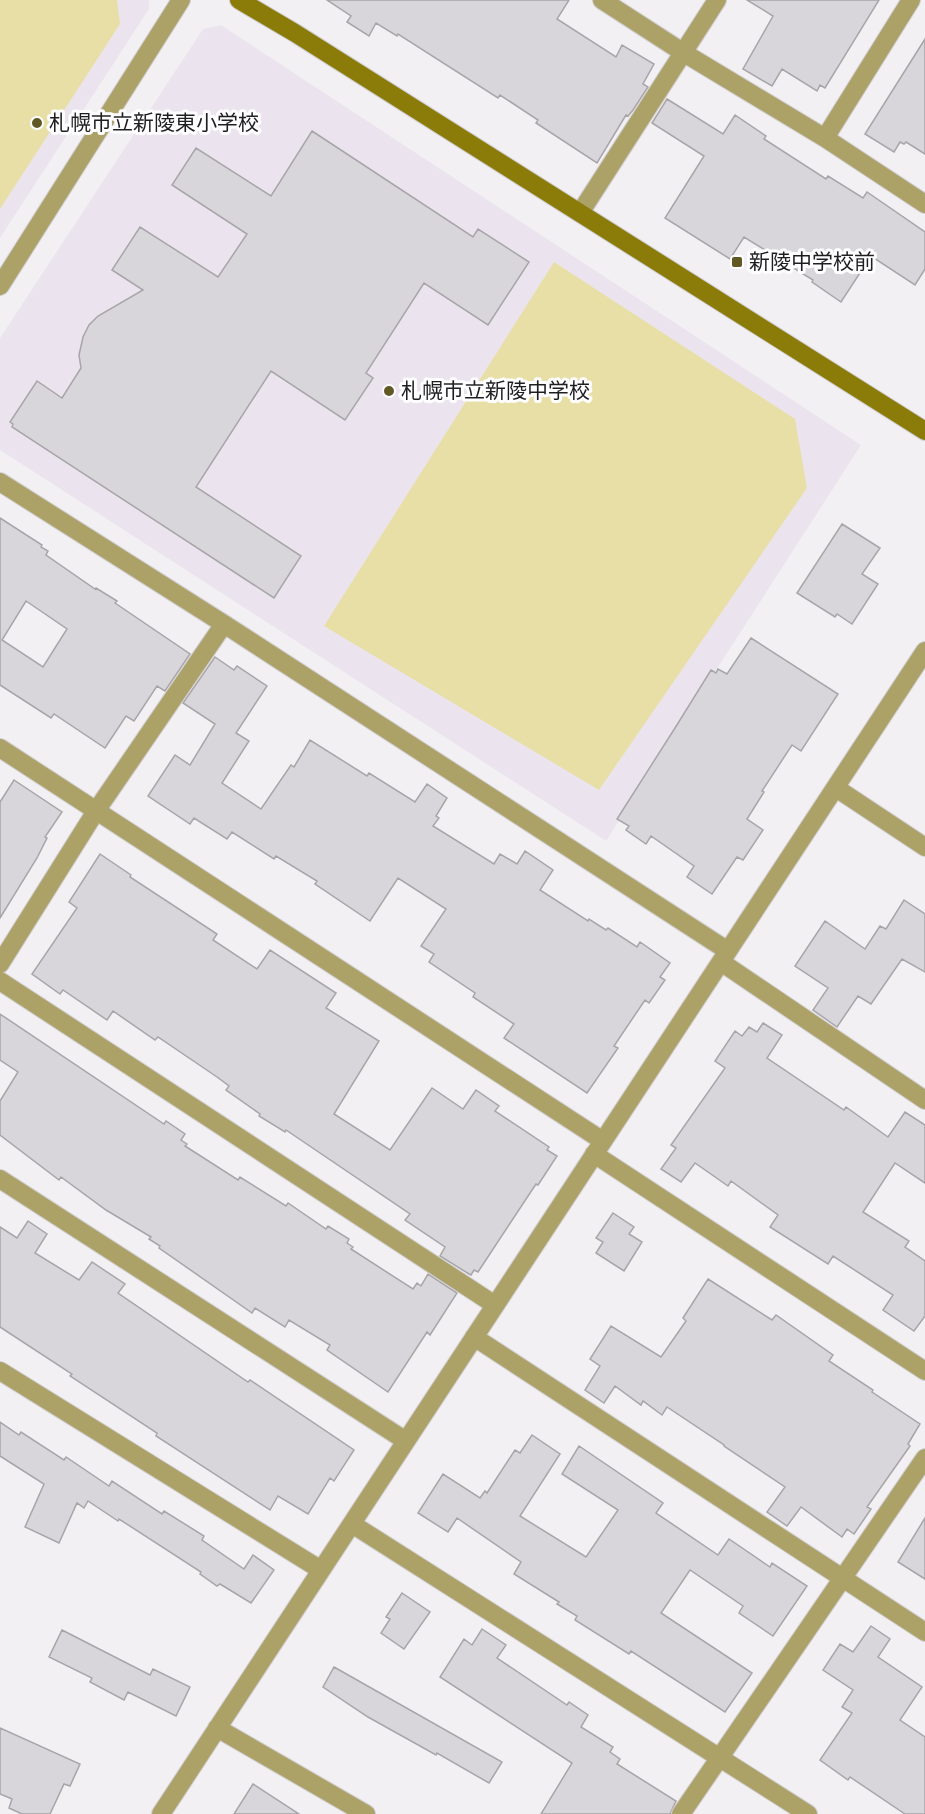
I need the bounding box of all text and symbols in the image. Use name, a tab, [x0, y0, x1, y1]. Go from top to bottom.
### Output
place label: 札幌市立新陵東小学校	[49, 110, 259, 135]
marker: 札幌市立新陵東小学校	[30, 116, 44, 130]
place label: 新陵中学校前	[749, 249, 875, 274]
marker: 新陵中学校前	[730, 255, 744, 269]
place label: 札幌市立新陵中学校	[401, 378, 590, 403]
marker: 札幌市立新陵中学校	[382, 384, 396, 398]

